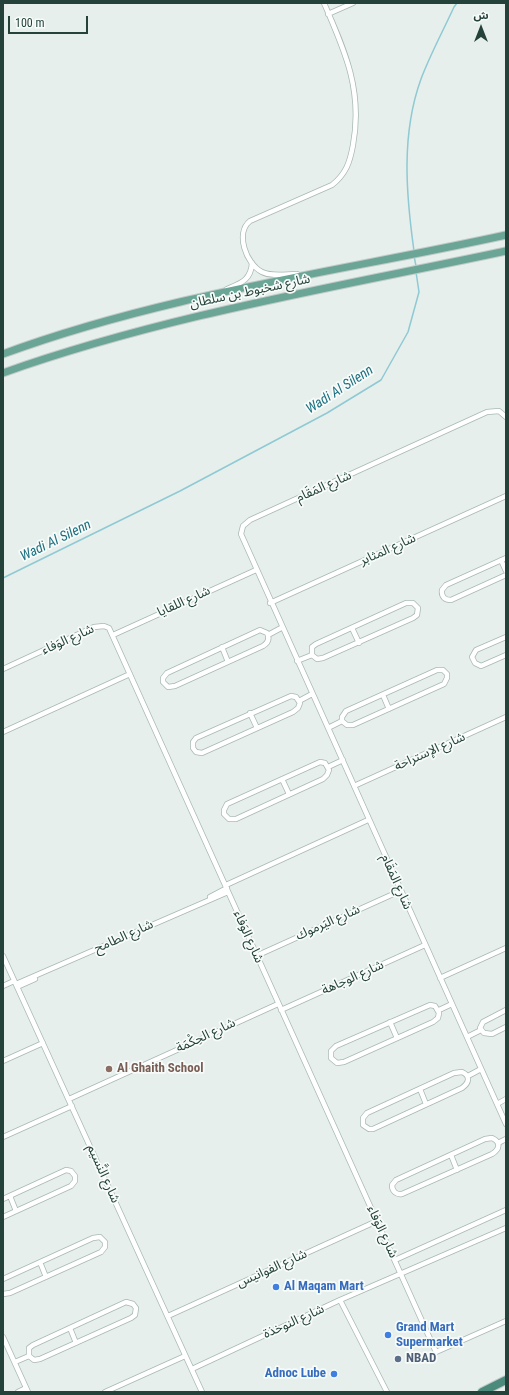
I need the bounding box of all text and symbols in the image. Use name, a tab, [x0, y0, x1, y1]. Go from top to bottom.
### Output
scale bar	[10, 8, 90, 34]
north arrow	[461, 8, 501, 48]
text: ش	[473, 9, 489, 22]
text: 100 m	[15, 16, 45, 30]
street label: شارع شخبوط بن سلطان	[188, 272, 312, 312]
water label: Wadi Al Silenn	[303, 362, 377, 418]
street label: شارع المَقَام	[294, 468, 354, 506]
water label: Wadi Al Silenn	[18, 517, 94, 565]
street label: شارع المثابر	[358, 531, 418, 569]
street label: شارع اللقايا	[155, 583, 213, 621]
street label: شارع الوَفاء	[39, 622, 97, 658]
street label: شارع الإستراحة	[392, 729, 468, 775]
street label: شارع المَقَام	[377, 852, 415, 912]
street label: شارع اليَرموك	[293, 902, 363, 944]
street label: شارع الوَفاء	[230, 908, 266, 966]
street label: شارع الطامح	[92, 917, 156, 957]
street label: شارع الوجاهة	[320, 957, 386, 999]
street label: شارع الحِكْمَة	[174, 1016, 238, 1056]
place label: Al Ghaith School	[117, 1061, 203, 1077]
marker: Al Ghaith School	[104, 1064, 114, 1074]
street label: شارع النَّسيم	[83, 1142, 123, 1206]
street label: شارع الوَفاء	[363, 1203, 401, 1261]
street label: شارع الفوانيس	[234, 1247, 310, 1291]
place label: Al Maqam Mart	[284, 1279, 364, 1295]
marker: Al Maqam Mart	[271, 1282, 281, 1292]
street label: شارع النوخذة	[261, 1302, 327, 1342]
place label: Grand Mart Supermarket	[396, 1320, 463, 1351]
marker: Grand Mart Supermarket	[383, 1330, 393, 1340]
place label: NBAD	[406, 1351, 436, 1367]
marker: NBAD	[393, 1354, 403, 1364]
place label: Adnoc Lube	[265, 1366, 326, 1382]
marker: Adnoc Lube	[329, 1369, 339, 1379]

